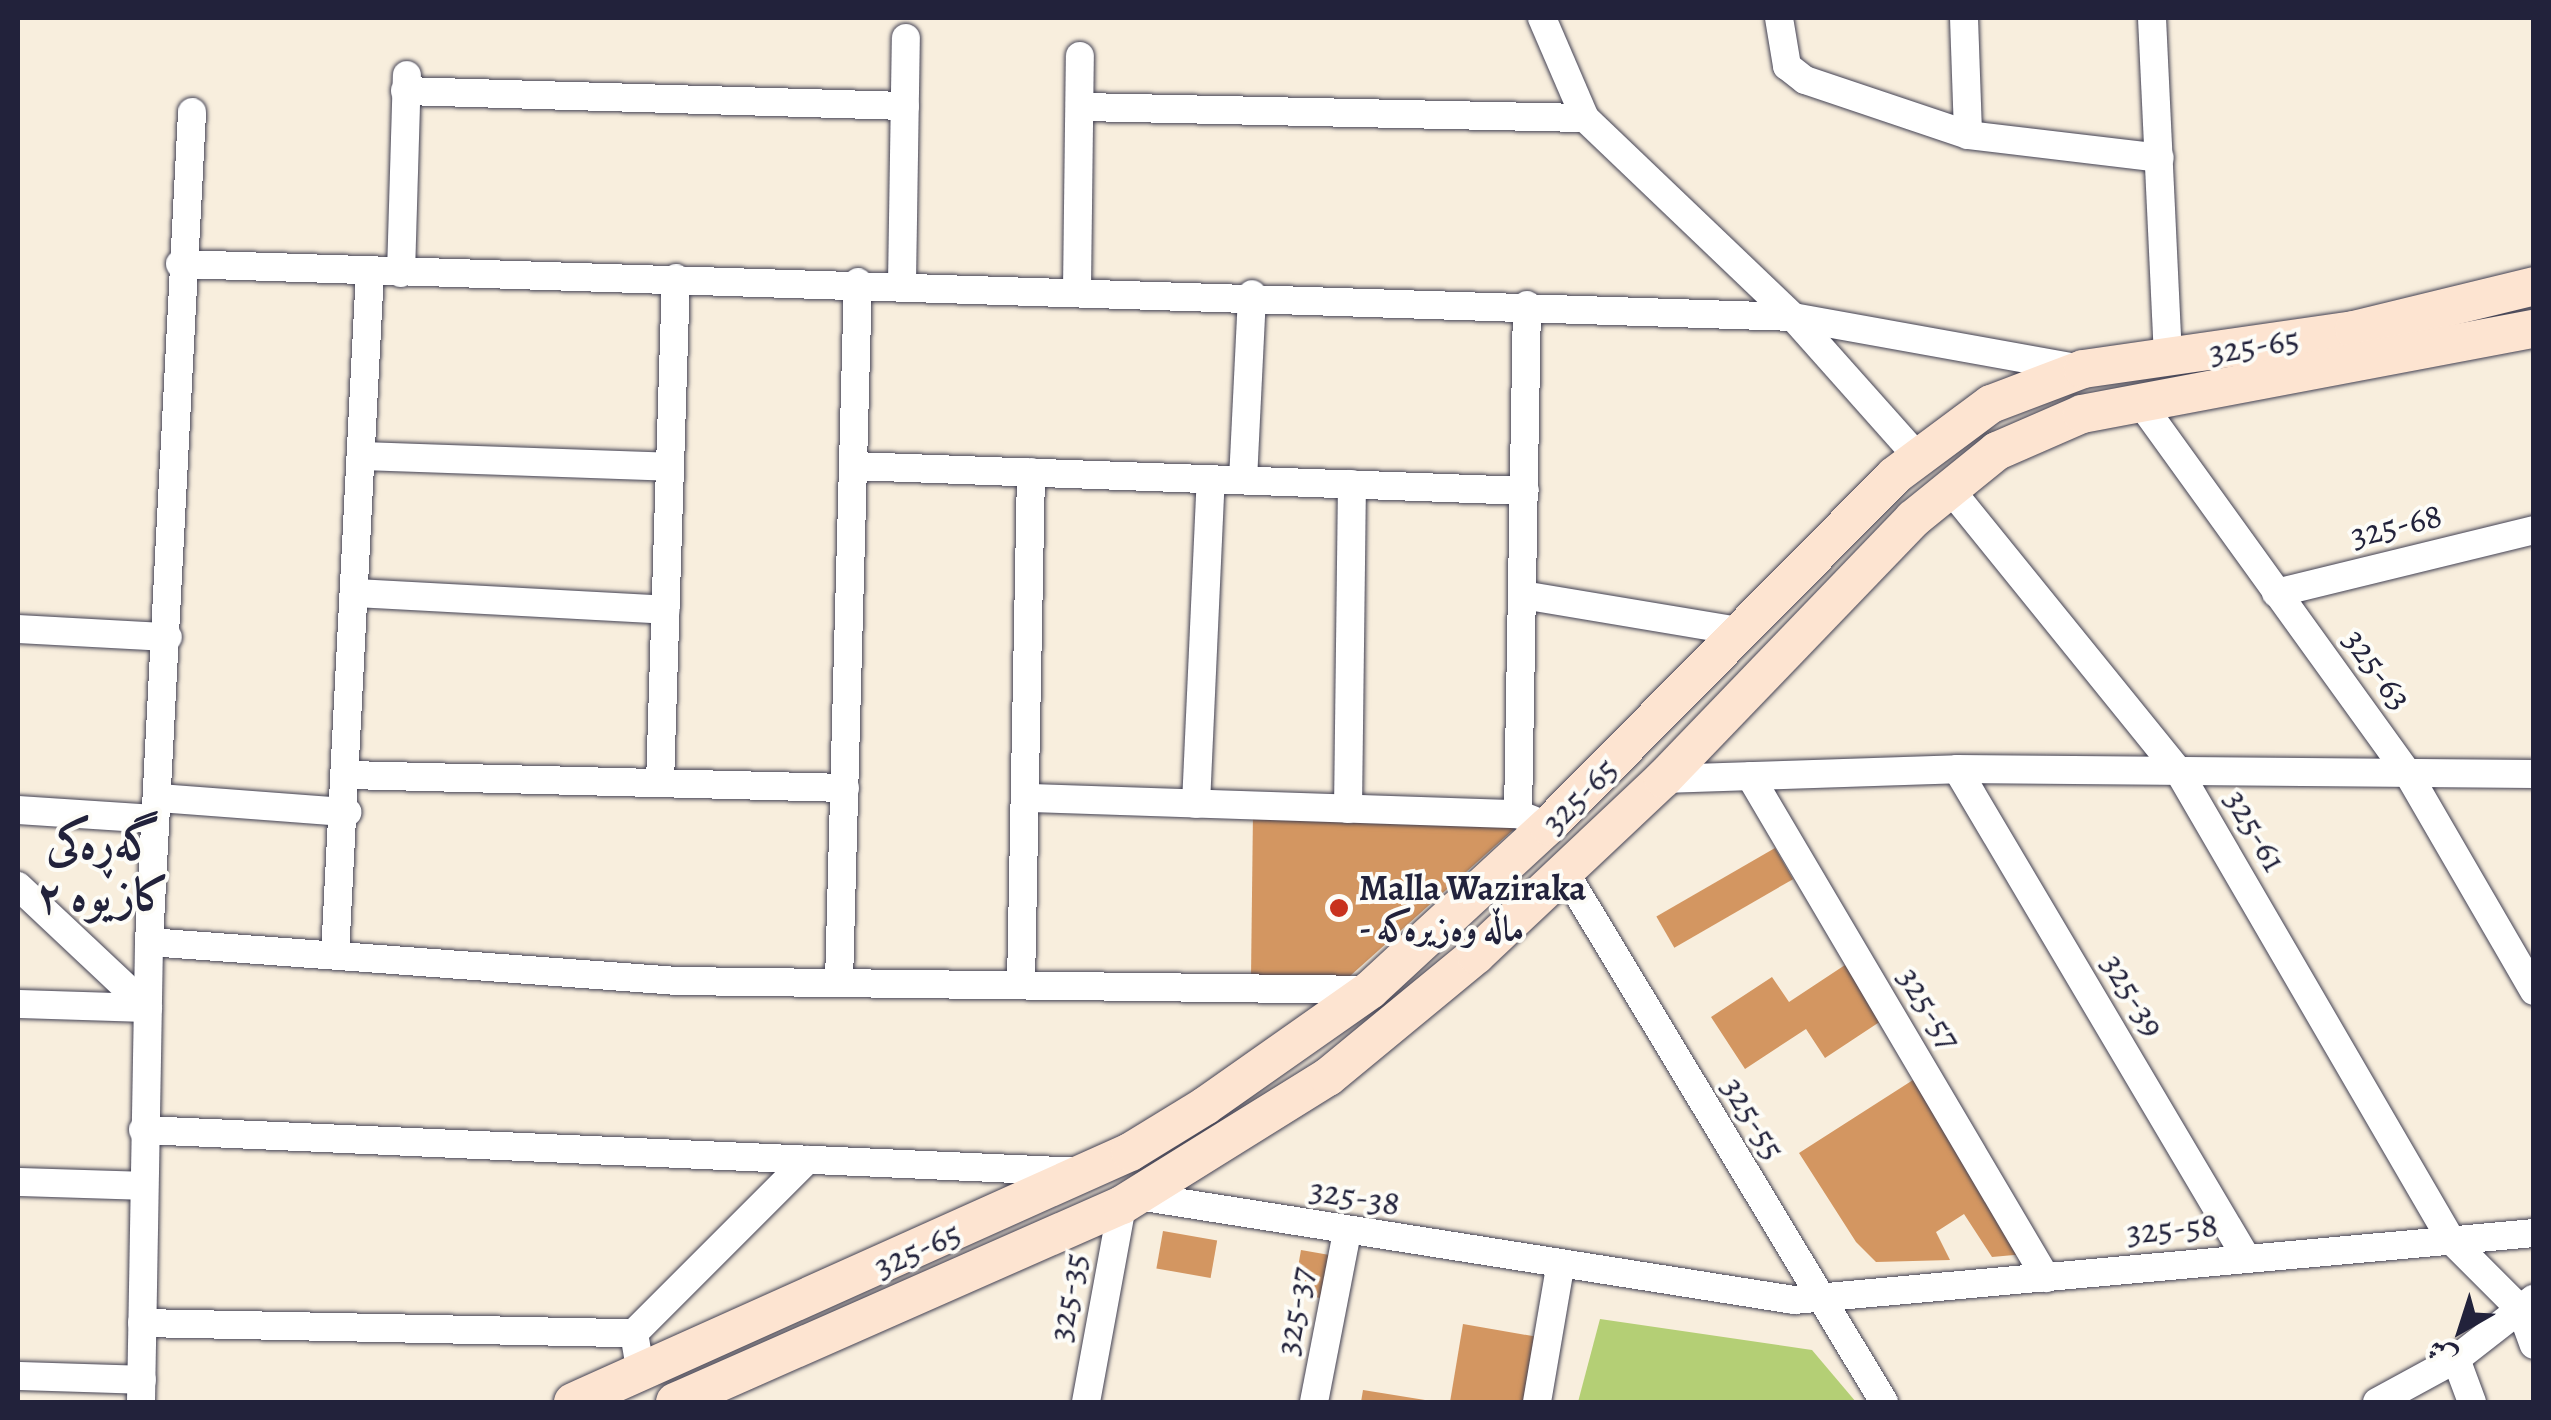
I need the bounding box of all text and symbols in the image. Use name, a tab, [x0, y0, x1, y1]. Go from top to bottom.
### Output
street label: 325-65	[2206, 317, 2302, 373]
street label: 325-68	[2346, 493, 2446, 557]
street label: 325-63	[2334, 620, 2422, 718]
street label: 325-65	[1532, 748, 1626, 842]
street label: 325-61	[2216, 782, 2296, 878]
district label: گەڕەکی کازیوە ٢	[36, 817, 170, 923]
place label: Malla Waziraka - ماڵە وەزیرەکە	[1359, 867, 1586, 949]
marker: Malla Waziraka - ماڵە وەزیرەکە	[1328, 897, 1350, 919]
street label: 325-39	[2093, 946, 2175, 1044]
street label: 325-57	[1889, 959, 1971, 1057]
street label: 325-55	[1713, 1069, 1795, 1167]
street label: 325-38	[1307, 1167, 1403, 1225]
street label: 325-58	[2125, 1203, 2219, 1253]
street label: 325-65	[867, 1211, 967, 1287]
street label: 325-35	[1038, 1249, 1096, 1345]
street label: 325-37	[1265, 1263, 1323, 1359]
north arrow	[2411, 1280, 2511, 1380]
text: ش	[2419, 1330, 2465, 1377]

